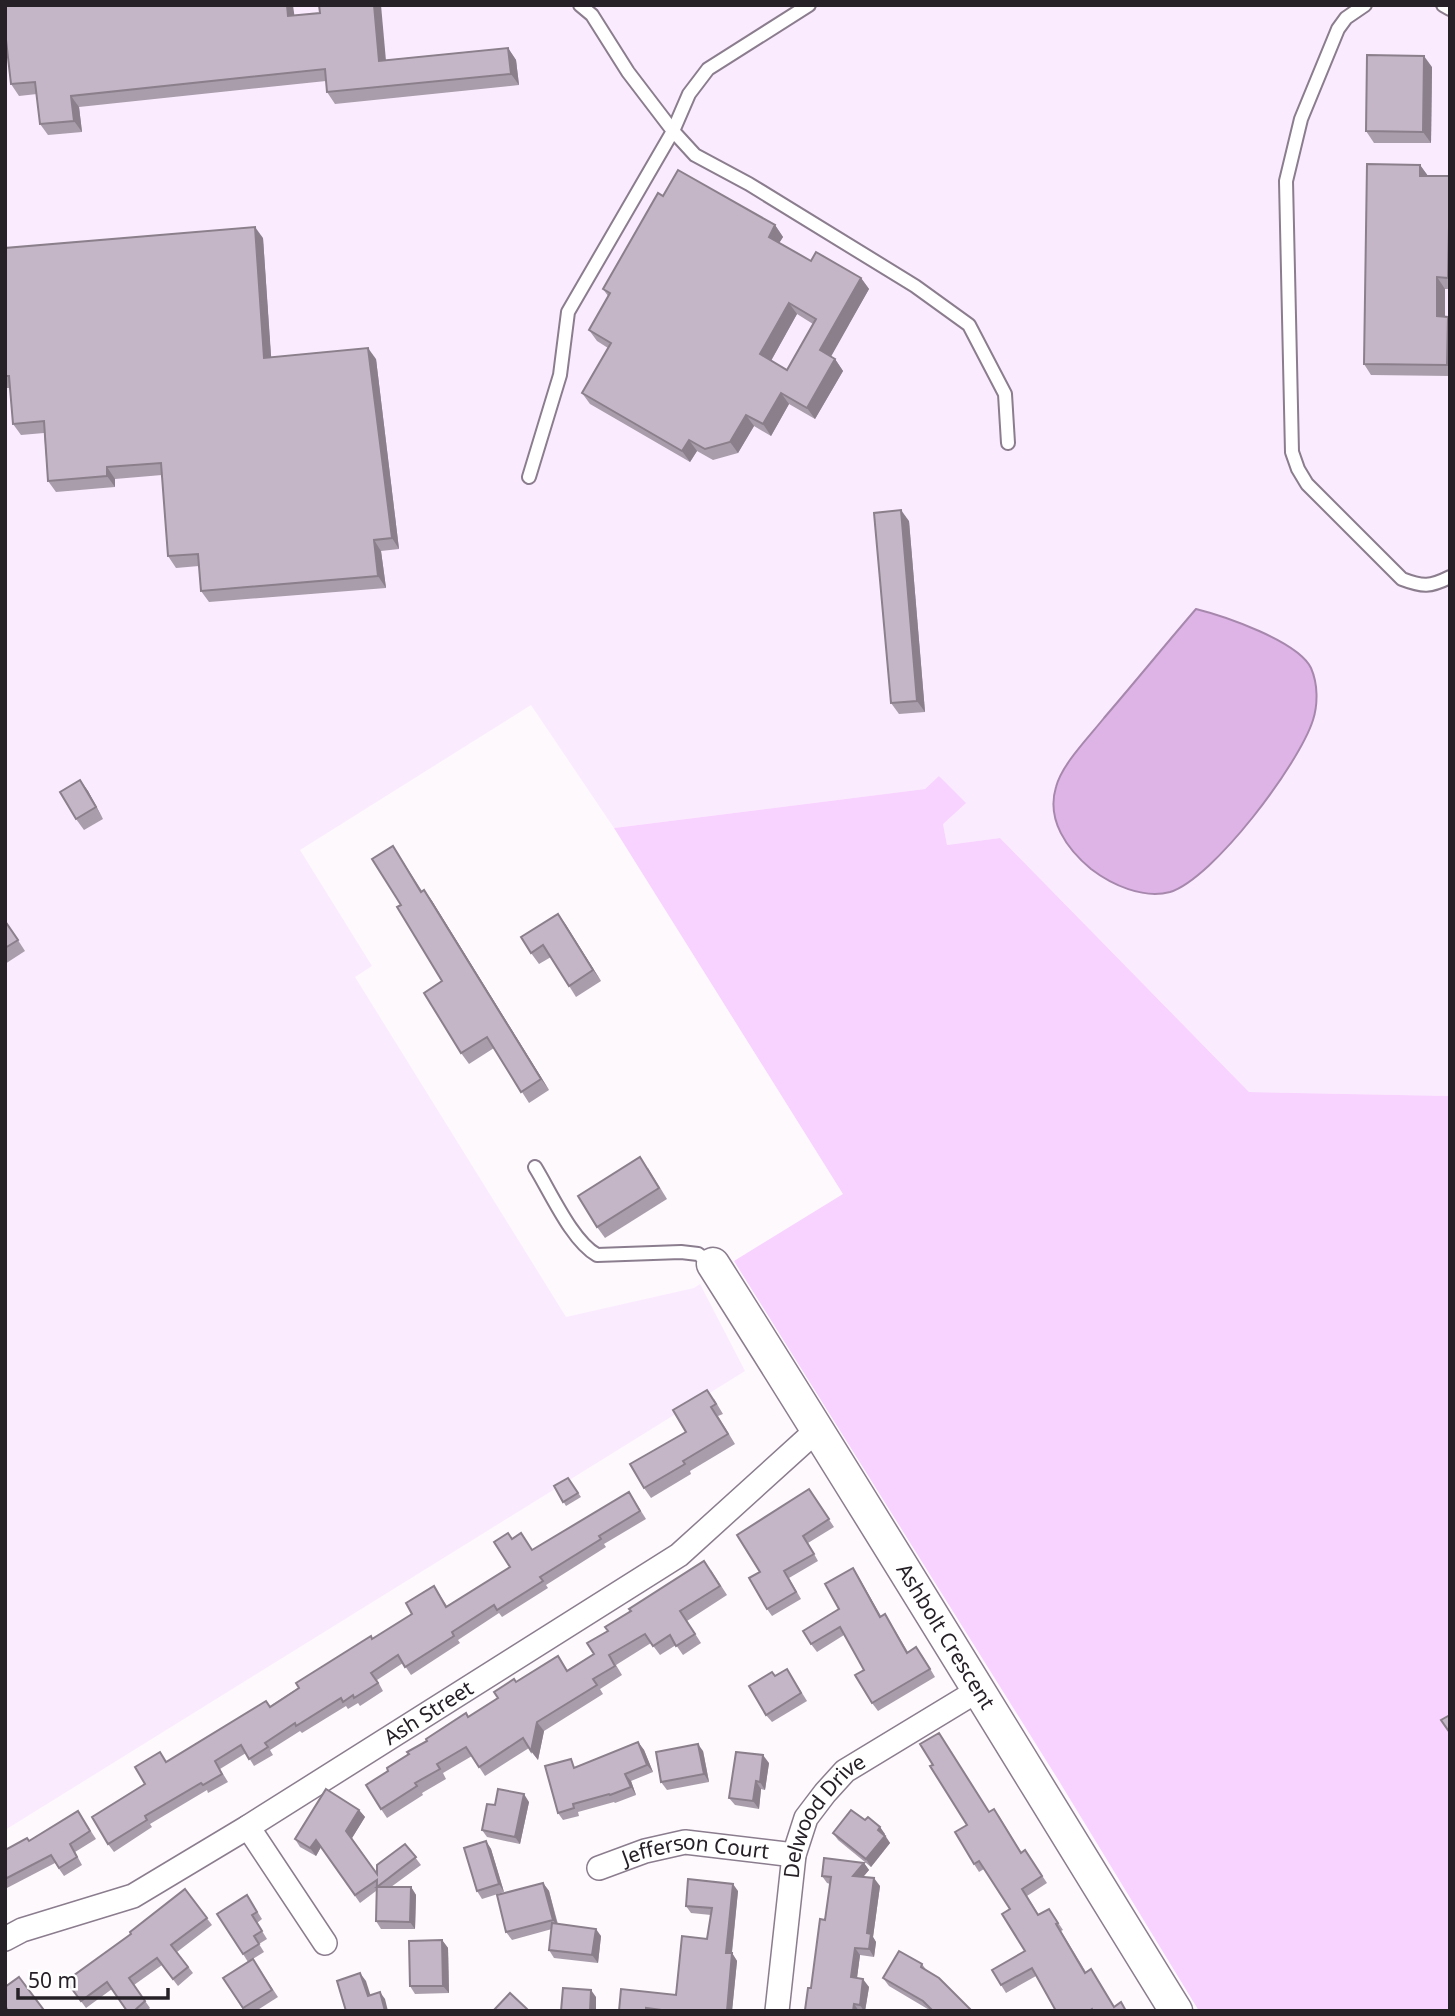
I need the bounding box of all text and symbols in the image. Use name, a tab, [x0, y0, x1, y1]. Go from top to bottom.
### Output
street label: Ashbolt Crescent	[891, 1558, 1002, 1715]
street label: Ash Street	[378, 1673, 478, 1751]
street label: Delwood Drive	[777, 1747, 870, 1880]
street label: Jefferson Court	[616, 1827, 771, 1872]
scale bar	[18, 1956, 168, 2000]
text: 50 m	[28, 1966, 77, 1994]

